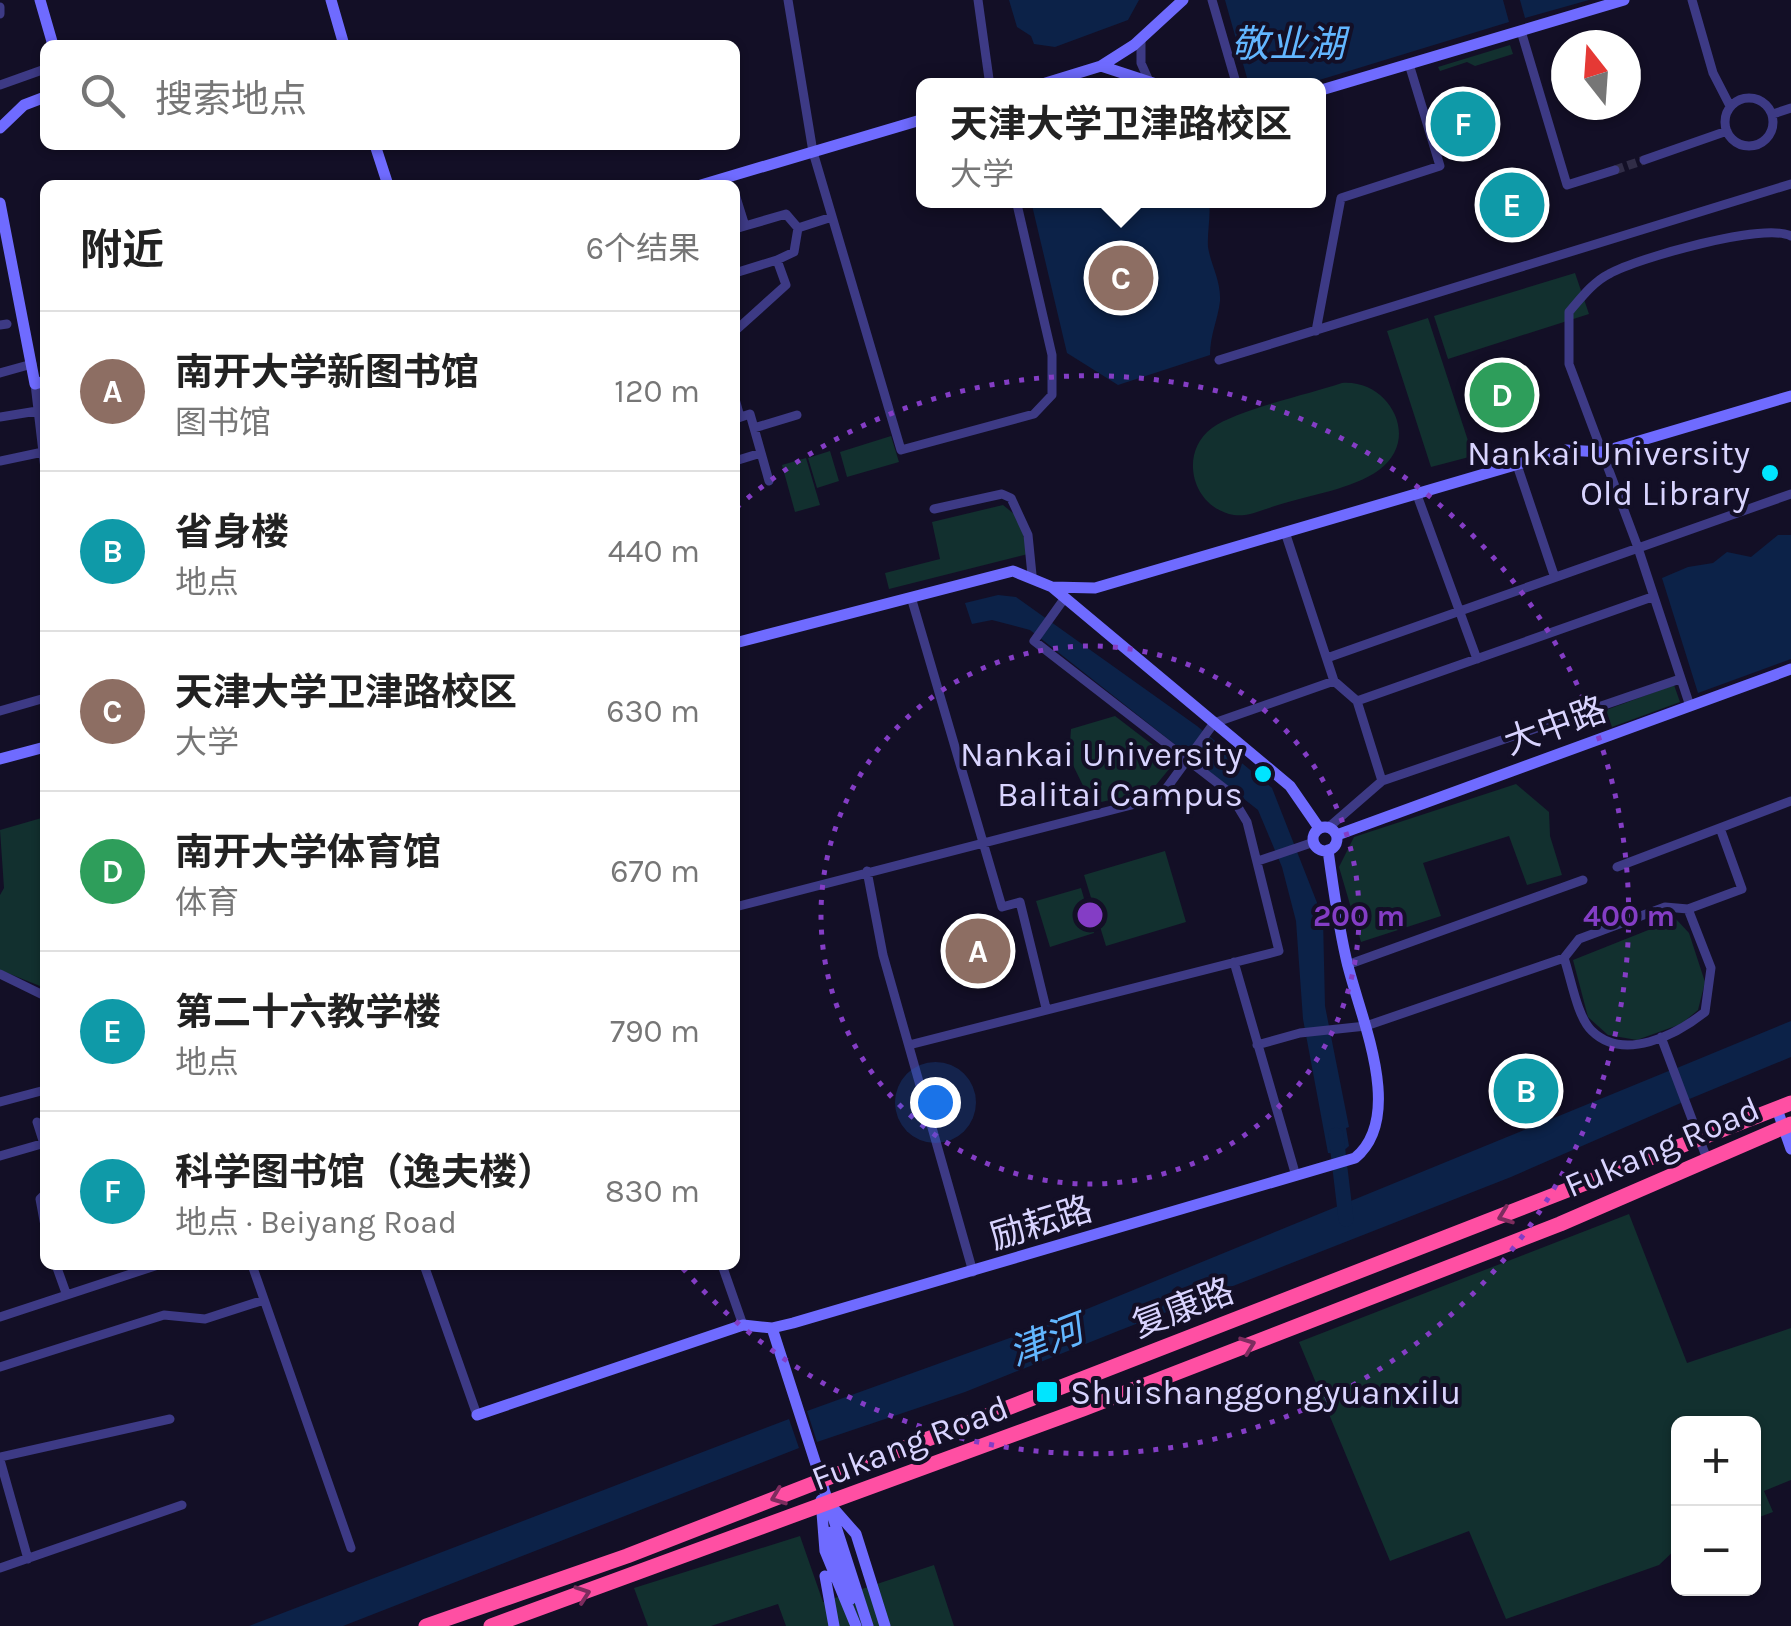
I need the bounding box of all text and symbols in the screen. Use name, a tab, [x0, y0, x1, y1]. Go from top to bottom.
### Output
water label: 敬业湖	[1231, 22, 1350, 67]
north arrow	[1551, 30, 1641, 120]
search box	[40, 40, 740, 150]
icon: search	[75, 68, 130, 123]
text: 搜索地点	[155, 77, 307, 122]
popup	[916, 78, 1326, 208]
pin: F	[1430, 86, 1496, 162]
text: 天津大学卫津路校区	[950, 102, 1292, 147]
text: 大学	[950, 156, 1014, 193]
pin: E	[1480, 168, 1544, 242]
text: 附近	[80, 225, 164, 275]
text: 6个结果	[586, 230, 700, 267]
pin: C	[1088, 240, 1154, 316]
text: 南开大学新图书馆	[175, 350, 479, 395]
pin: D	[1470, 358, 1534, 432]
text: A	[102, 373, 123, 410]
text: 120 m	[614, 373, 700, 410]
text: 图书馆	[175, 404, 271, 441]
place label: Nankai University Old Library	[1467, 433, 1750, 514]
marker: Nankai University Old Library	[1759, 462, 1781, 484]
text: 省身楼	[175, 510, 289, 555]
text: B	[102, 533, 123, 570]
text: 440 m	[608, 533, 700, 570]
text: 地点	[175, 564, 239, 601]
text: 天津大学卫津路校区	[175, 670, 517, 715]
street label: 大中路	[1499, 689, 1611, 763]
text: C	[102, 693, 123, 730]
text: 630 m	[606, 693, 700, 730]
text: 大学	[175, 724, 239, 761]
place label: Nankai University Balitai Campus	[960, 734, 1243, 815]
marker: Nankai University Balitai Campus	[1252, 763, 1274, 785]
text: 南开大学体育馆	[175, 830, 441, 875]
text: D	[102, 853, 123, 890]
text: 670 m	[610, 853, 700, 890]
text: 体育	[175, 884, 239, 921]
centre of rings	[1072, 897, 1108, 933]
text: 200 m	[1313, 898, 1405, 934]
text: 400 m	[1583, 898, 1675, 934]
pin: A	[946, 914, 1010, 988]
text: 第二十六教学楼	[175, 990, 441, 1035]
text: E	[103, 1013, 122, 1050]
text: 790 m	[610, 1013, 700, 1050]
text: 地点	[175, 1044, 239, 1081]
pin: B	[1494, 1054, 1558, 1128]
your location	[910, 1077, 961, 1128]
street label: Fukang Road	[1559, 1088, 1765, 1206]
text: 科学图书馆（逸夫楼）	[175, 1150, 555, 1195]
text: F	[104, 1173, 121, 1210]
text: 830 m	[605, 1173, 700, 1210]
street label: 励耘路	[985, 1188, 1097, 1258]
text: 地点 · Beiyang Road	[175, 1204, 457, 1241]
one-way arrow	[1497, 1204, 1515, 1224]
street label: 复康路	[1127, 1270, 1239, 1346]
water label: 津河	[1002, 1304, 1096, 1376]
one-way arrow	[1238, 1337, 1255, 1357]
place label: Shuishanggongyuanxilu	[1070, 1372, 1461, 1413]
marker: Shuishanggongyuanxilu	[1034, 1379, 1060, 1405]
street label: Fukang Road	[806, 1387, 1014, 1499]
map controls	[1671, 1416, 1761, 1596]
button: +	[1671, 1416, 1761, 1506]
one-way arrow	[770, 1486, 787, 1506]
button: −	[1671, 1506, 1761, 1596]
one-way arrow	[573, 1585, 590, 1606]

